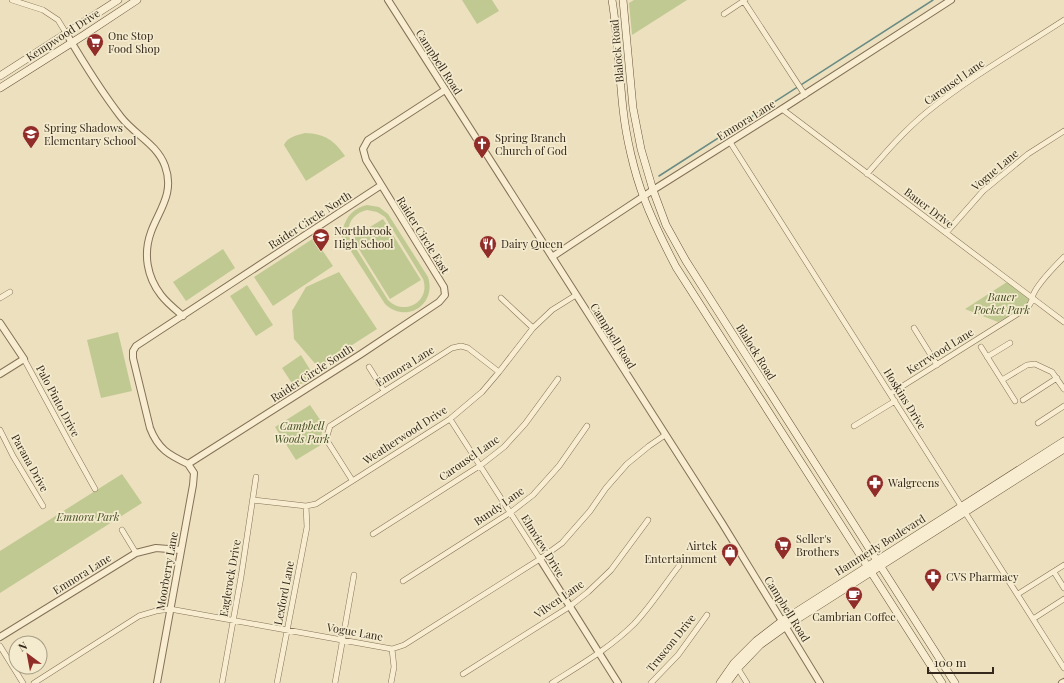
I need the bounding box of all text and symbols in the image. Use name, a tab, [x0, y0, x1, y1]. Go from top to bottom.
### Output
street label: Kempwood Drive	[23, 5, 103, 64]
street label: Blalock Road	[606, 18, 627, 83]
street label: Campbell Road	[413, 26, 466, 98]
place label: One Stop Food Shop	[108, 28, 160, 56]
supermarket icon: One Stop Food Shop	[85, 32, 105, 57]
street label: Carousel Lane	[920, 55, 987, 108]
street label: Emnora Lane	[714, 95, 778, 143]
place label: Spring Shadows Elementary School	[44, 120, 136, 148]
school or university icon: Spring Shadows Elementary School	[21, 124, 41, 149]
place label: Spring Branch Church of God	[495, 130, 568, 158]
church icon: Spring Branch Church of God	[472, 134, 492, 159]
street label: Vogue Lane	[967, 145, 1022, 194]
street label: Bauer Drive	[901, 184, 958, 231]
street label: Raider Circle North	[265, 187, 355, 252]
street label: Raider Circle East	[394, 193, 453, 276]
place label: Northbrook High School	[334, 223, 393, 251]
school or university icon: Northbrook High School	[311, 227, 331, 252]
restaurant icon: Dairy Queen	[478, 234, 498, 259]
place label: Dairy Queen	[501, 236, 563, 251]
park label: Bauer Pocket Park	[973, 289, 1030, 317]
street label: Campbell Road	[587, 300, 640, 372]
street label: Blalock Road	[733, 321, 780, 383]
street label: Kerrwood Lane	[903, 324, 976, 377]
street label: Raider Circle South	[267, 340, 357, 405]
street label: Emnora Lane	[373, 341, 437, 389]
street label: Palo Pinto Drive	[33, 362, 84, 440]
street label: Hoskins Drive	[881, 365, 930, 433]
street label: Weatherwood Drive	[359, 401, 450, 468]
park label: Campbell Woods Park	[274, 418, 330, 446]
street label: Parana Drive	[8, 431, 53, 495]
street label: Carousel Lane	[435, 431, 502, 484]
pharmacy icon: Walgreens	[865, 473, 885, 498]
place label: Walgreens	[887, 475, 939, 490]
street label: Bundy Lane	[471, 482, 527, 528]
park label: Emnora Park	[56, 509, 120, 524]
street label: Hammerly Boulevard	[832, 510, 928, 579]
street label: Elmview Drive	[518, 511, 569, 580]
street label: Moorberry Lane	[152, 530, 181, 611]
place label: Seller's Brothers	[796, 531, 839, 559]
supermarket icon: Seller's Brothers	[773, 535, 793, 560]
street label: Eaglerock Drive	[215, 538, 244, 618]
place label: Airtek Entertainment	[644, 538, 717, 566]
shop icon: Airtek Entertainment	[720, 542, 740, 567]
street label: Emnora Lane	[50, 549, 114, 597]
street label: Lexford Lane	[270, 559, 297, 626]
pharmacy icon: CVS Pharmacy	[923, 567, 943, 592]
place label: CVS Pharmacy	[946, 569, 1019, 584]
street label: Campbell Road	[761, 573, 814, 645]
street label: Vilven Lane	[530, 576, 587, 622]
cafe icon: Cambrian Coffee	[844, 585, 864, 610]
place label: Cambrian Coffee	[812, 609, 896, 624]
street label: Truscon Drive	[643, 610, 699, 675]
street label: Vogue Lane	[325, 619, 385, 644]
north arrow	[8, 635, 48, 675]
text: N	[15, 638, 30, 655]
scale bar	[928, 649, 993, 675]
text: 100 m	[934, 654, 967, 670]

